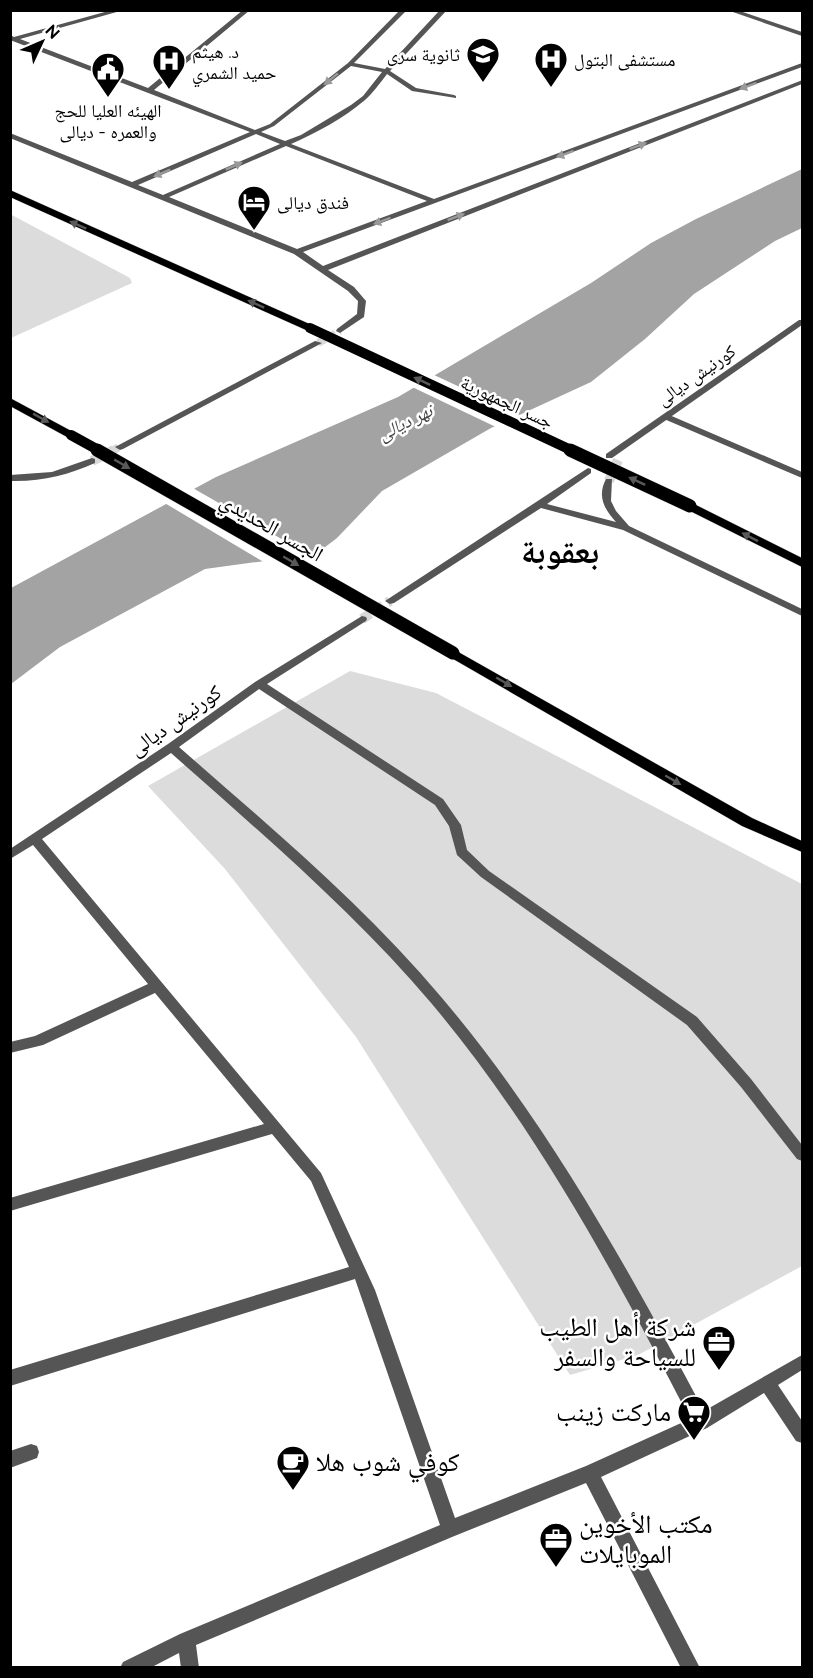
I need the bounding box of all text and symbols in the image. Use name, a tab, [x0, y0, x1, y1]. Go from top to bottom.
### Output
north arrow	[12, 12, 72, 72]
text: N	[41, 21, 64, 43]
school or university icon: ثانوية سرى	[465, 36, 501, 83]
place label: د. هيثم حميد الشمري	[192, 41, 276, 87]
hospital icon: مستشفى البتول	[533, 41, 569, 88]
hospital icon: د. هيثم حميد الشمري	[151, 43, 187, 90]
place label: ثانوية سرى	[387, 44, 460, 66]
place label: مستشفى البتول	[574, 49, 675, 71]
public building icon: الهيئه العليا للحج والعمره - ديالى	[90, 51, 126, 98]
one-way arrow	[323, 73, 339, 86]
one-way arrow	[739, 81, 757, 91]
place label: الهيئه العليا للحج والعمره - ديالى	[54, 100, 162, 143]
one-way arrow	[629, 141, 647, 151]
one-way arrow	[556, 150, 574, 159]
one-way arrow	[226, 161, 244, 171]
one-way arrow	[153, 169, 171, 178]
hotel icon: فندق ديالى	[236, 184, 272, 231]
place label: فندق ديالى	[277, 192, 349, 214]
one-way arrow	[447, 212, 465, 221]
one-way arrow	[373, 217, 391, 227]
one-way arrow	[69, 220, 87, 230]
one-way arrow	[248, 300, 265, 309]
street label: كورنيش ديالى	[652, 340, 741, 411]
street label: جسر الجمهورية	[457, 371, 556, 433]
one-way arrow	[414, 376, 431, 385]
water label: نهر ديالى	[374, 398, 439, 445]
one-way arrow	[33, 413, 50, 423]
one-way arrow	[114, 459, 131, 469]
one-way arrow	[629, 477, 646, 486]
street label: الجسر الحديدي	[214, 487, 328, 570]
district label: بعقوبة	[521, 532, 599, 571]
one-way arrow	[742, 532, 759, 541]
one-way arrow	[283, 556, 300, 566]
one-way arrow	[495, 677, 512, 687]
street label: كورنيش ديالى	[124, 679, 227, 762]
one-way arrow	[665, 774, 681, 785]
place label: شركة أهل الطيب للسياحة والسفر	[539, 1311, 696, 1372]
office icon: شركة أهل الطيب للسياحة والسفر	[701, 1324, 737, 1371]
supermarket icon: ماركت زينب	[676, 1394, 712, 1441]
place label: ماركت زينب	[556, 1397, 671, 1427]
cafe icon: كوفي شوب هلا	[275, 1444, 311, 1491]
place label: كوفي شوب هلا	[316, 1447, 460, 1483]
place label: مكتب الأخوين الموبايلات	[579, 1509, 713, 1569]
office icon: مكتب الأخوين الموبايلات	[538, 1521, 574, 1568]

